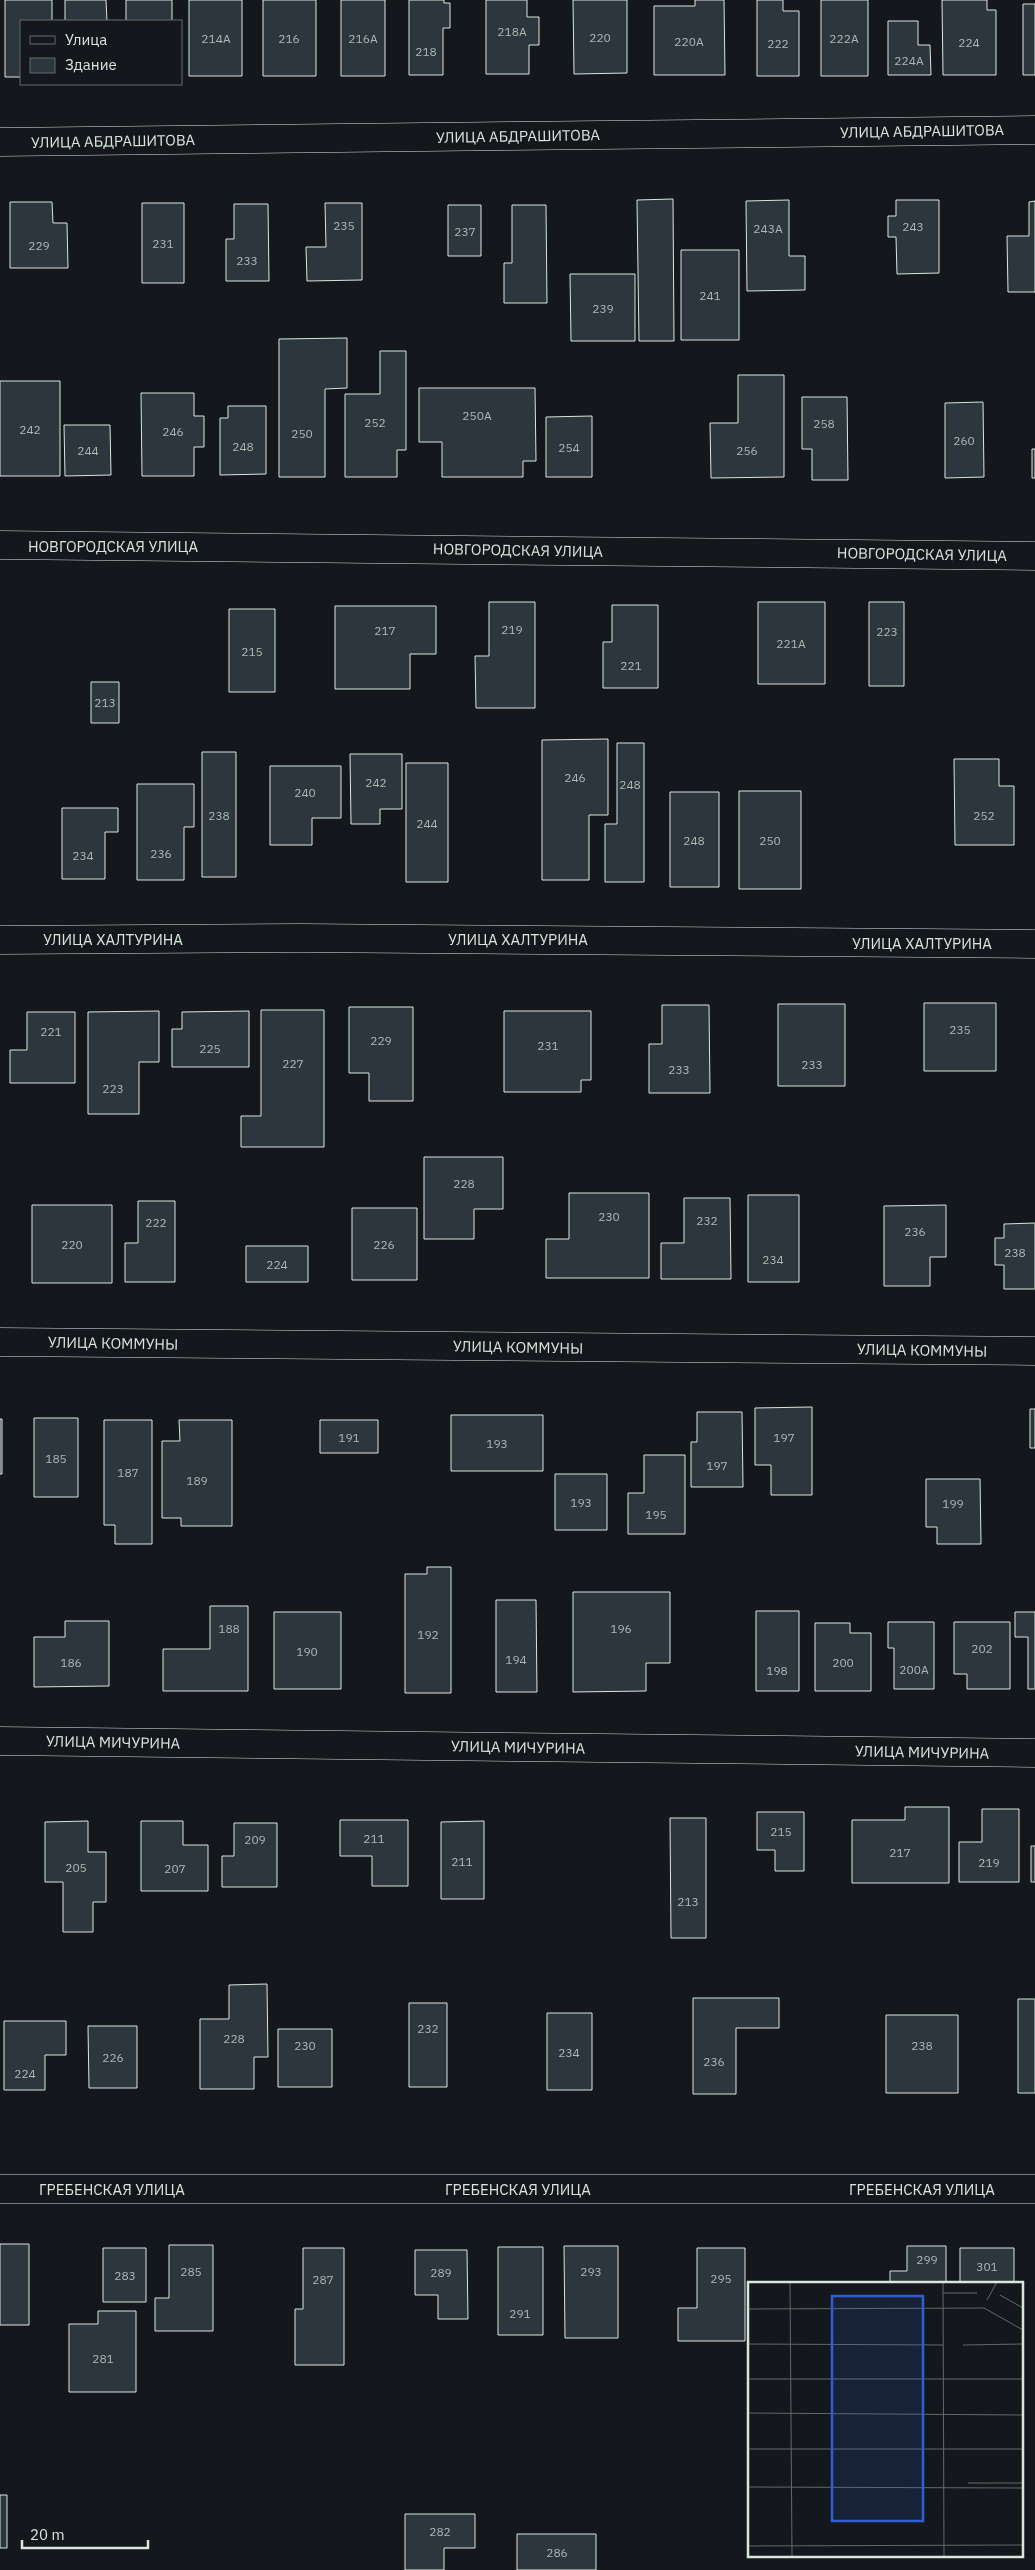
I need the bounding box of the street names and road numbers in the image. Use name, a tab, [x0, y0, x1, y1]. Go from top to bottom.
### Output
street label: УЛИЦА АБДРАШИТОВА	[840, 120, 1005, 142]
street label: УЛИЦА АБДРАШИТОВА	[436, 125, 601, 147]
street label: УЛИЦА АБДРАШИТОВА	[31, 130, 196, 152]
street label: НОВГОРОДСКАЯ УЛИЦА	[28, 537, 198, 556]
street label: НОВГОРОДСКАЯ УЛИЦА	[433, 539, 604, 561]
street label: НОВГОРОДСКАЯ УЛИЦА	[837, 543, 1008, 565]
street label: УЛИЦА ХАЛТУРИНА	[43, 930, 183, 949]
street label: УЛИЦА ХАЛТУРИНА	[448, 930, 588, 949]
street label: УЛИЦА ХАЛТУРИНА	[852, 934, 992, 953]
street label: УЛИЦА КОММУНЫ	[48, 1332, 178, 1354]
street label: УЛИЦА КОММУНЫ	[453, 1336, 583, 1358]
street label: УЛИЦА КОММУНЫ	[857, 1339, 987, 1361]
street label: УЛИЦА МИЧУРИНА	[46, 1731, 181, 1753]
street label: УЛИЦА МИЧУРИНА	[451, 1736, 586, 1758]
street label: УЛИЦА МИЧУРИНА	[855, 1741, 990, 1763]
street label: ГРЕБЕНСКАЯ УЛИЦА	[39, 2180, 185, 2199]
street label: ГРЕБЕНСКАЯ УЛИЦА	[445, 2180, 591, 2199]
street label: ГРЕБЕНСКАЯ УЛИЦА	[849, 2180, 995, 2199]

